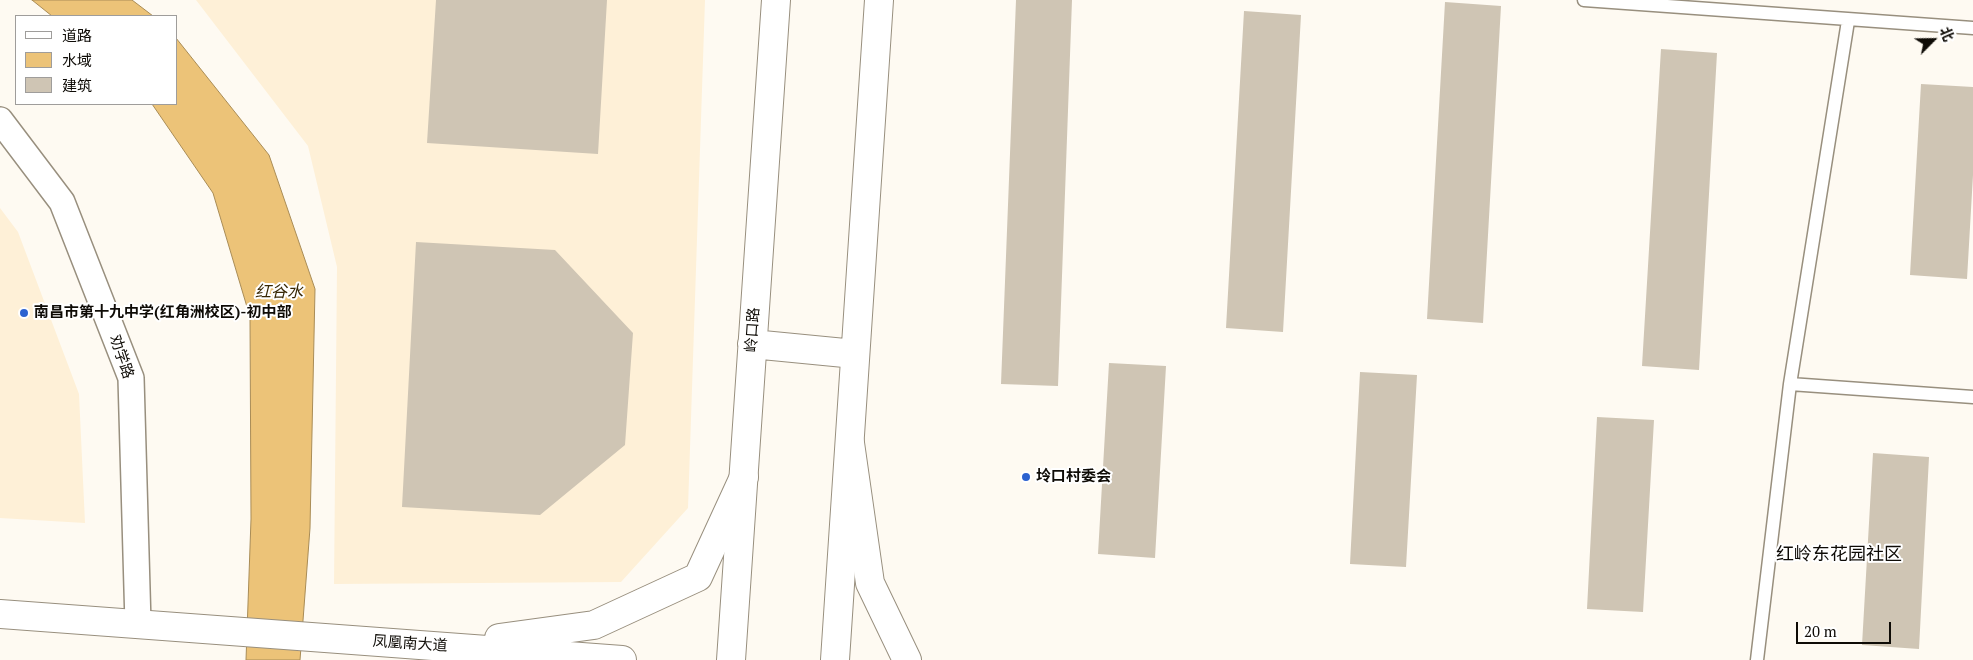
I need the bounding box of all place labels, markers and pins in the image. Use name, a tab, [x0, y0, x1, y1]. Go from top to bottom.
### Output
place label: 南昌市第十九中学(红角洲校区)-初中部	[34, 304, 291, 322]
marker: 南昌市第十九中学(红角洲校区)-初中部	[18, 307, 30, 319]
place label: 坽口村委会	[1036, 468, 1111, 486]
marker: 坽口村委会	[1020, 471, 1032, 483]

